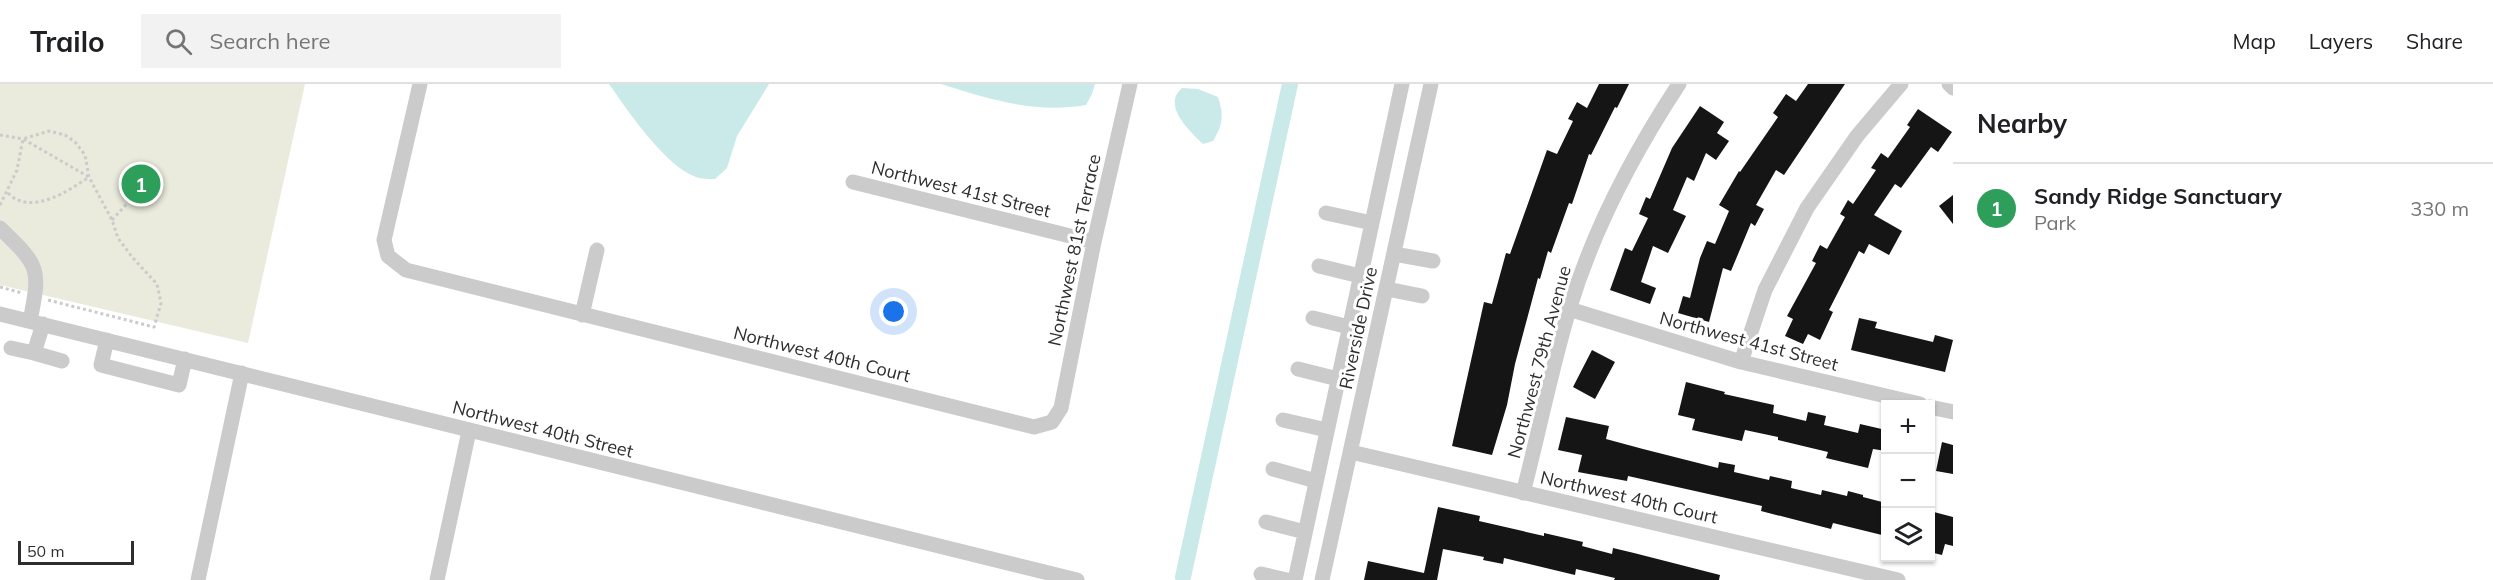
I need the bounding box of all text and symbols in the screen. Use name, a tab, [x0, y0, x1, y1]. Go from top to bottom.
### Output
search box	[141, 14, 561, 68]
text: Trailo	[30, 24, 105, 59]
icon: search	[162, 25, 195, 58]
text: Search here	[210, 27, 331, 55]
text: Map	[2233, 28, 2276, 54]
text: Layers	[2309, 28, 2373, 54]
text: Share	[2406, 28, 2463, 54]
text: Nearby	[1977, 107, 2067, 140]
street label: Northwest 81st Terrace	[1042, 152, 1106, 348]
street label: Northwest 41st Street	[869, 156, 1053, 222]
pin: 1	[122, 162, 160, 206]
text: Sandy Ridge Sanctuary	[2034, 182, 2282, 210]
text: 1	[1991, 196, 2003, 221]
text: 330 m	[2410, 196, 2469, 221]
text: Park	[2034, 210, 2076, 235]
street label: Northwest 79th Avenue	[1502, 263, 1576, 461]
street label: Riverside Drive	[1334, 265, 1382, 391]
your location	[879, 297, 908, 326]
street label: Northwest 41st Street	[1657, 306, 1841, 376]
street label: Northwest 40th Court	[731, 321, 913, 387]
street label: Northwest 40th Street	[450, 395, 636, 463]
map controls	[1881, 400, 1935, 562]
button: +	[1881, 400, 1935, 454]
button: −	[1881, 454, 1935, 508]
street label: Northwest 40th Court	[1538, 465, 1720, 529]
button: layers	[1881, 508, 1935, 562]
scale bar	[18, 538, 134, 566]
text: 50 m	[27, 541, 64, 561]

